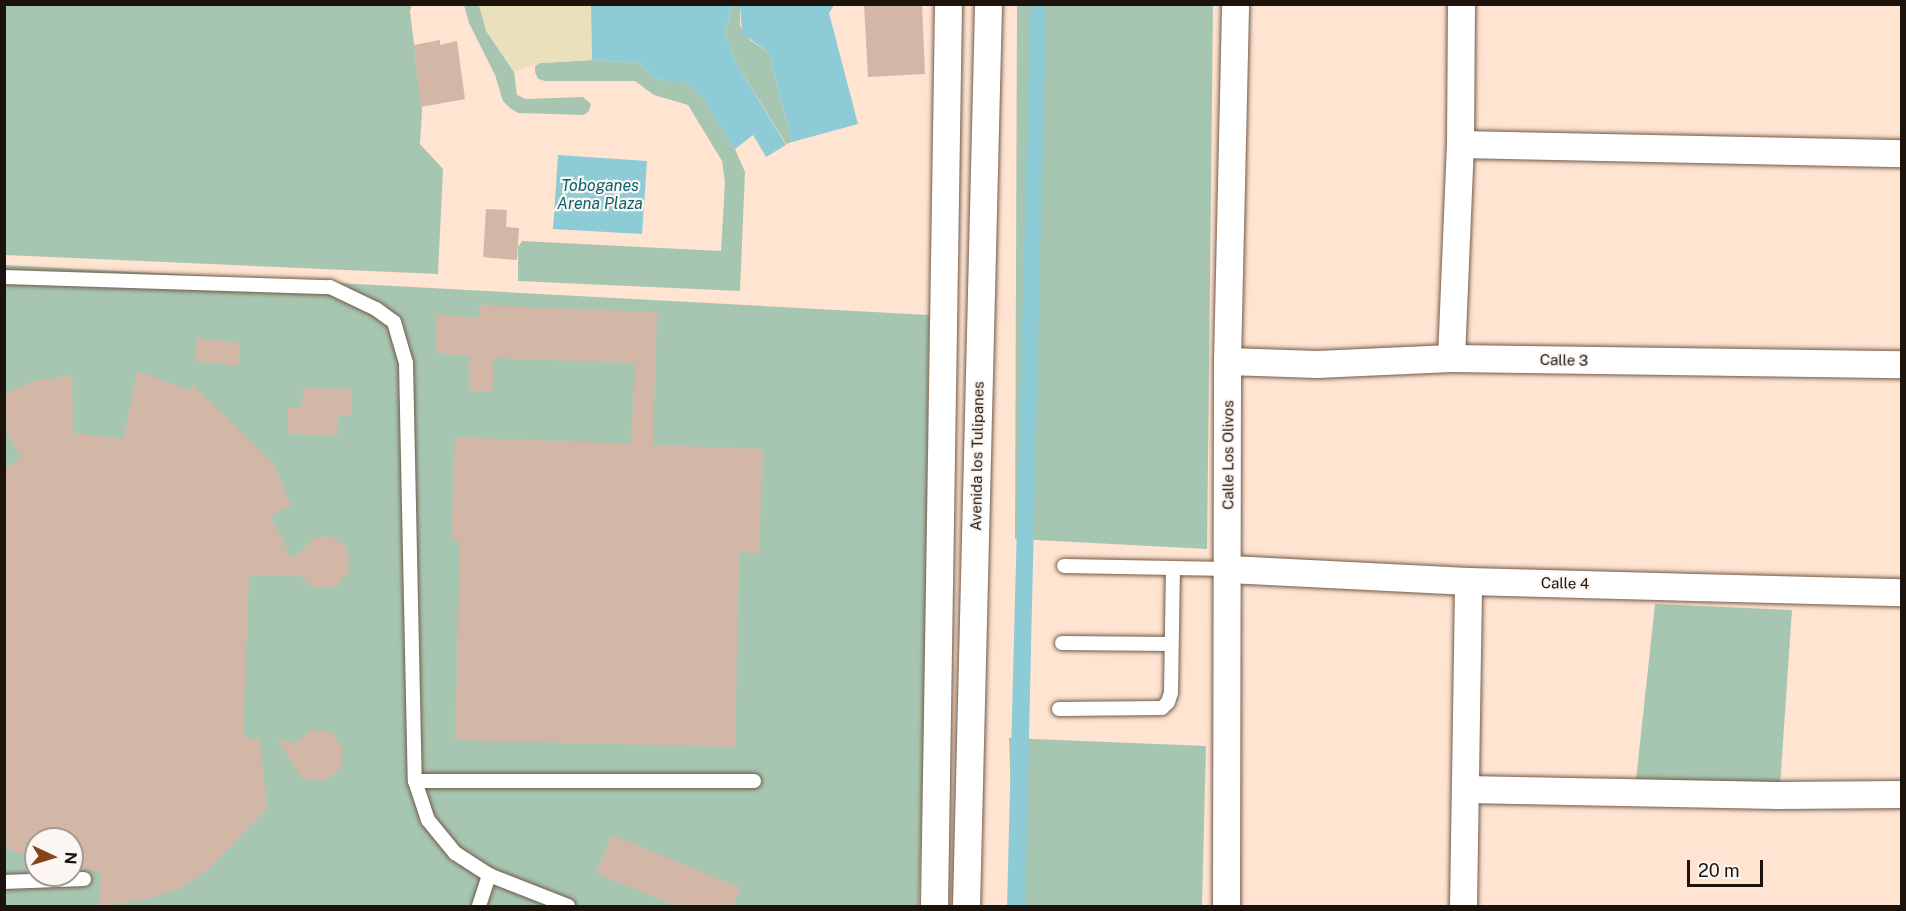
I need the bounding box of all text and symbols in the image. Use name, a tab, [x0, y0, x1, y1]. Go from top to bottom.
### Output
water label: Toboganes Arena Plaza	[557, 176, 643, 214]
street label: Calle 3	[1540, 351, 1588, 369]
street label: Avenida los Tulipanes	[967, 381, 987, 531]
street label: Calle Los Olivos	[1219, 400, 1237, 510]
street label: Calle 4	[1541, 574, 1589, 592]
north arrow	[24, 827, 84, 887]
scale bar	[1690, 848, 1766, 886]
text: N	[61, 851, 80, 865]
text: 20 m	[1698, 860, 1740, 881]

